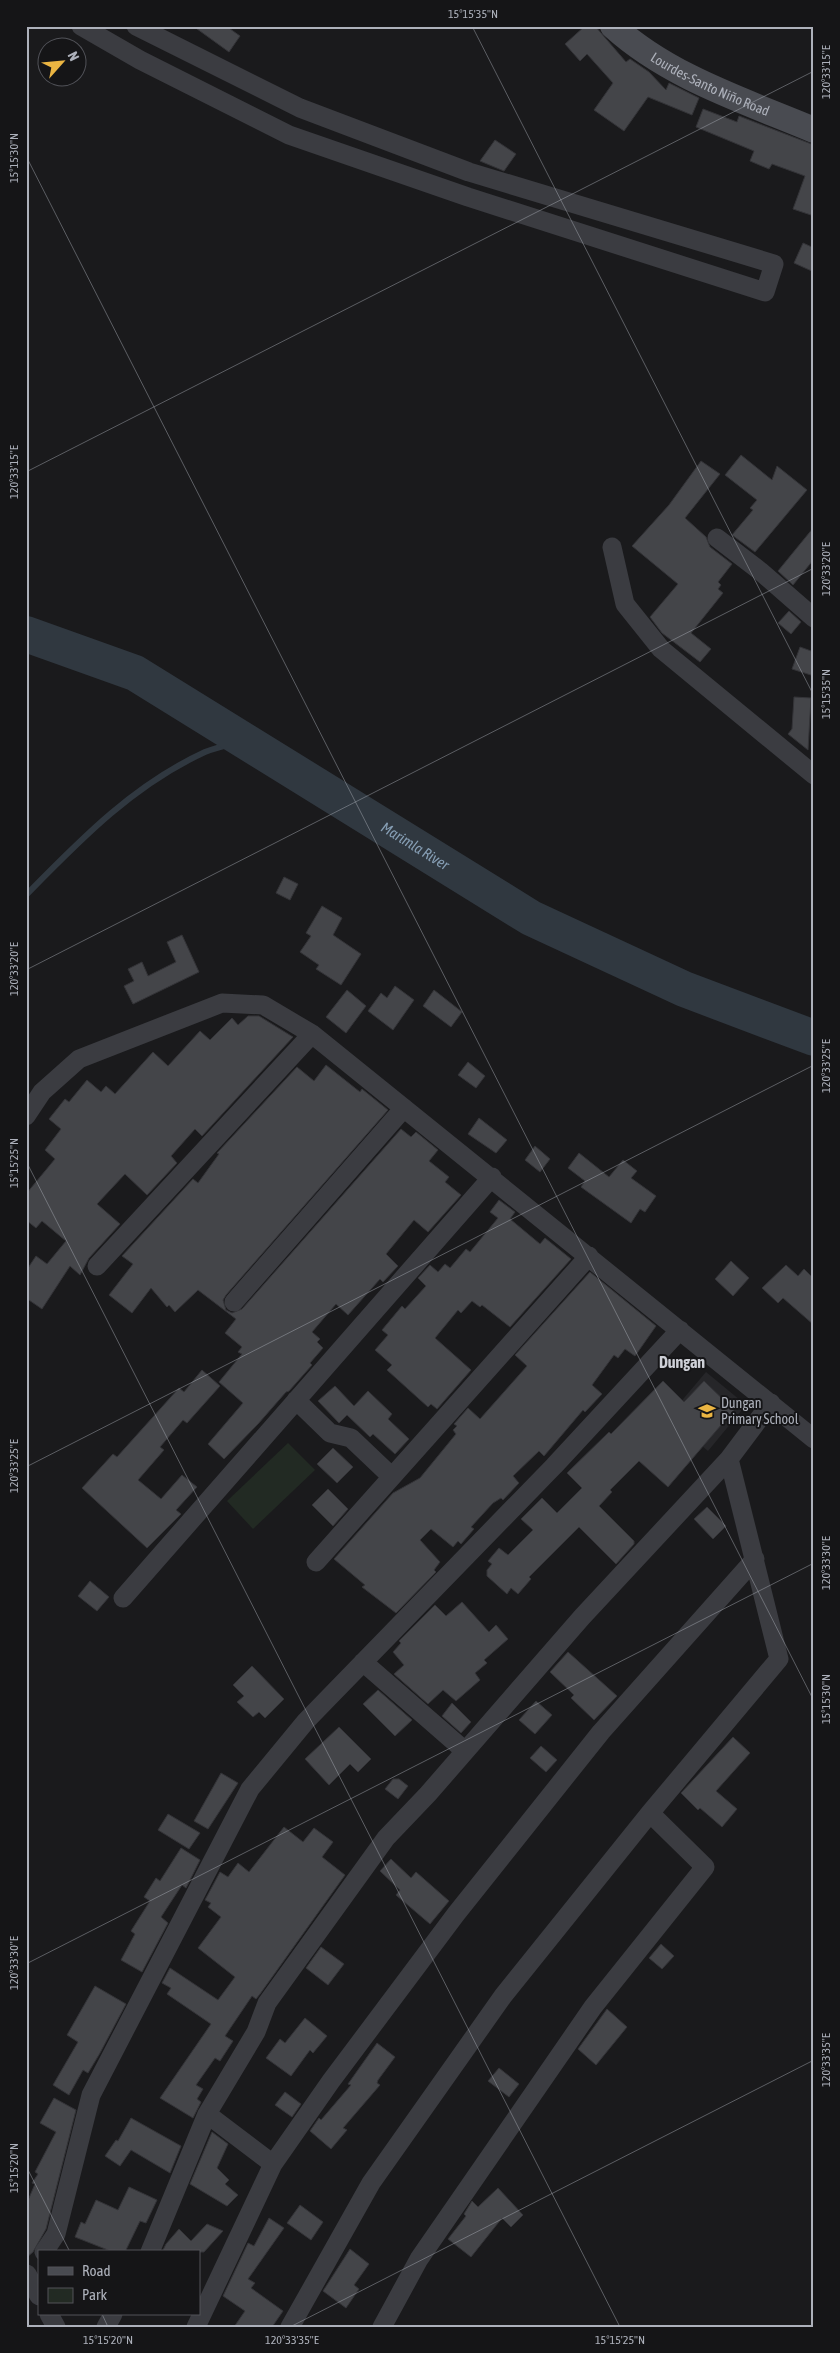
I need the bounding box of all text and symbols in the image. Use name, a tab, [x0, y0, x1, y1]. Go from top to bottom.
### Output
text: 15°15'35"N	[448, 7, 498, 21]
north arrow	[38, 38, 88, 88]
text: 120°33'15"E	[819, 45, 833, 99]
text: N	[65, 49, 83, 63]
street label: Lourdes-Santo Niño Road	[648, 49, 772, 119]
text: 15°15'30"N	[7, 133, 21, 183]
text: 120°33'15"E	[7, 445, 21, 499]
text: 120°33'20"E	[819, 542, 833, 596]
text: 15°15'35"N	[819, 669, 833, 719]
water label: Marimla River	[378, 818, 453, 874]
text: 120°33'20"E	[7, 942, 21, 996]
text: 120°33'25"E	[819, 1039, 833, 1093]
text: 15°15'25"N	[7, 1138, 21, 1188]
district label: Dungan	[659, 1353, 705, 1371]
place label: Dungan Primary School	[721, 1395, 799, 1427]
school or university icon: Dungan Primary School	[697, 1401, 717, 1421]
text: 120°33'25"E	[7, 1439, 21, 1493]
text: 120°33'30"E	[819, 1536, 833, 1590]
text: 15°15'30"N	[819, 1674, 833, 1724]
text: 120°33'30"E	[7, 1936, 21, 1990]
text: 120°33'35"E	[819, 2033, 833, 2087]
text: 15°15'20"N	[7, 2143, 21, 2193]
legend	[38, 2250, 200, 2316]
text: Road	[82, 2262, 111, 2279]
text: Park	[82, 2286, 107, 2303]
text: 15°15'20"N	[83, 2333, 133, 2347]
text: 120°33'35"E	[265, 2333, 319, 2347]
text: 15°15'25"N	[595, 2333, 645, 2347]

